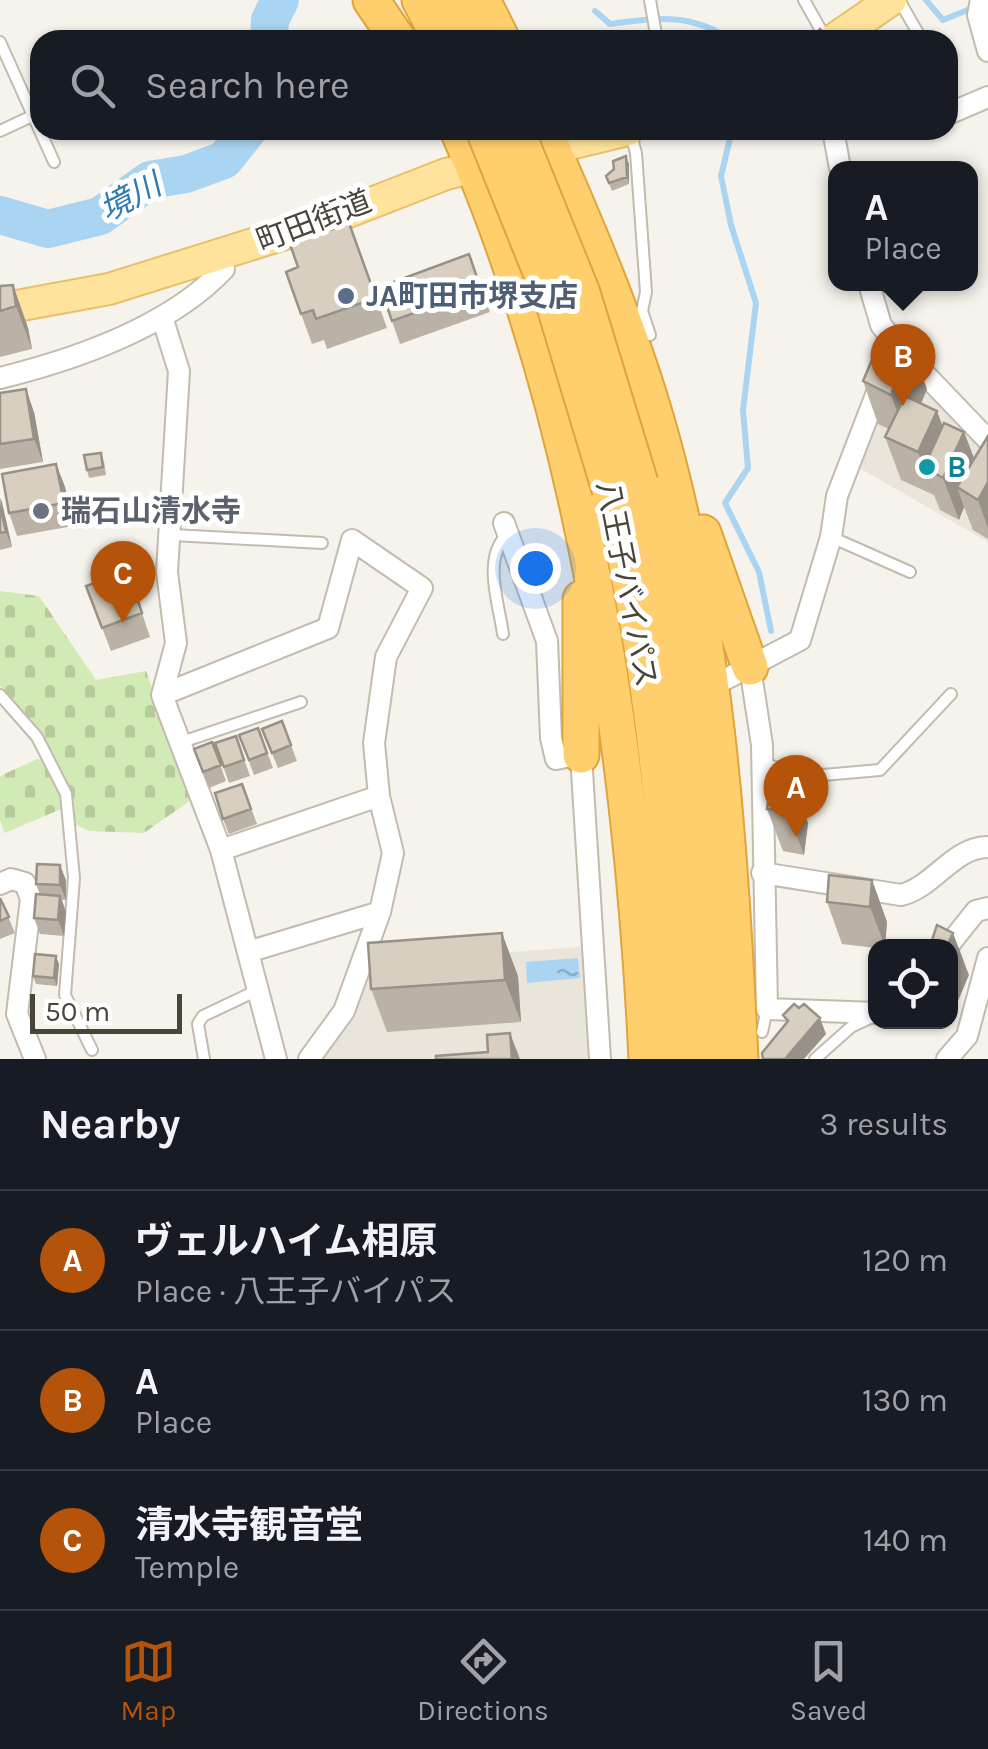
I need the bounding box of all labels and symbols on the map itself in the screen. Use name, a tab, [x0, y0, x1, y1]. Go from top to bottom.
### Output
water label: 境川	[93, 165, 170, 229]
street label: 町田街道	[252, 183, 376, 259]
place label: JA町田市堺支店	[366, 278, 578, 314]
marker: JA町田市堺支店	[335, 285, 357, 307]
pin: B	[870, 324, 936, 406]
place label: B	[947, 449, 966, 485]
marker: B	[916, 456, 938, 478]
street label: 八王子バイパス	[589, 478, 665, 690]
place label: 瑞石山清水寺	[61, 493, 241, 529]
marker: 瑞石山清水寺	[30, 500, 52, 522]
pin: C	[90, 540, 156, 623]
your location	[510, 543, 561, 594]
pin: A	[764, 754, 828, 837]
scale bar	[30, 989, 182, 1034]

